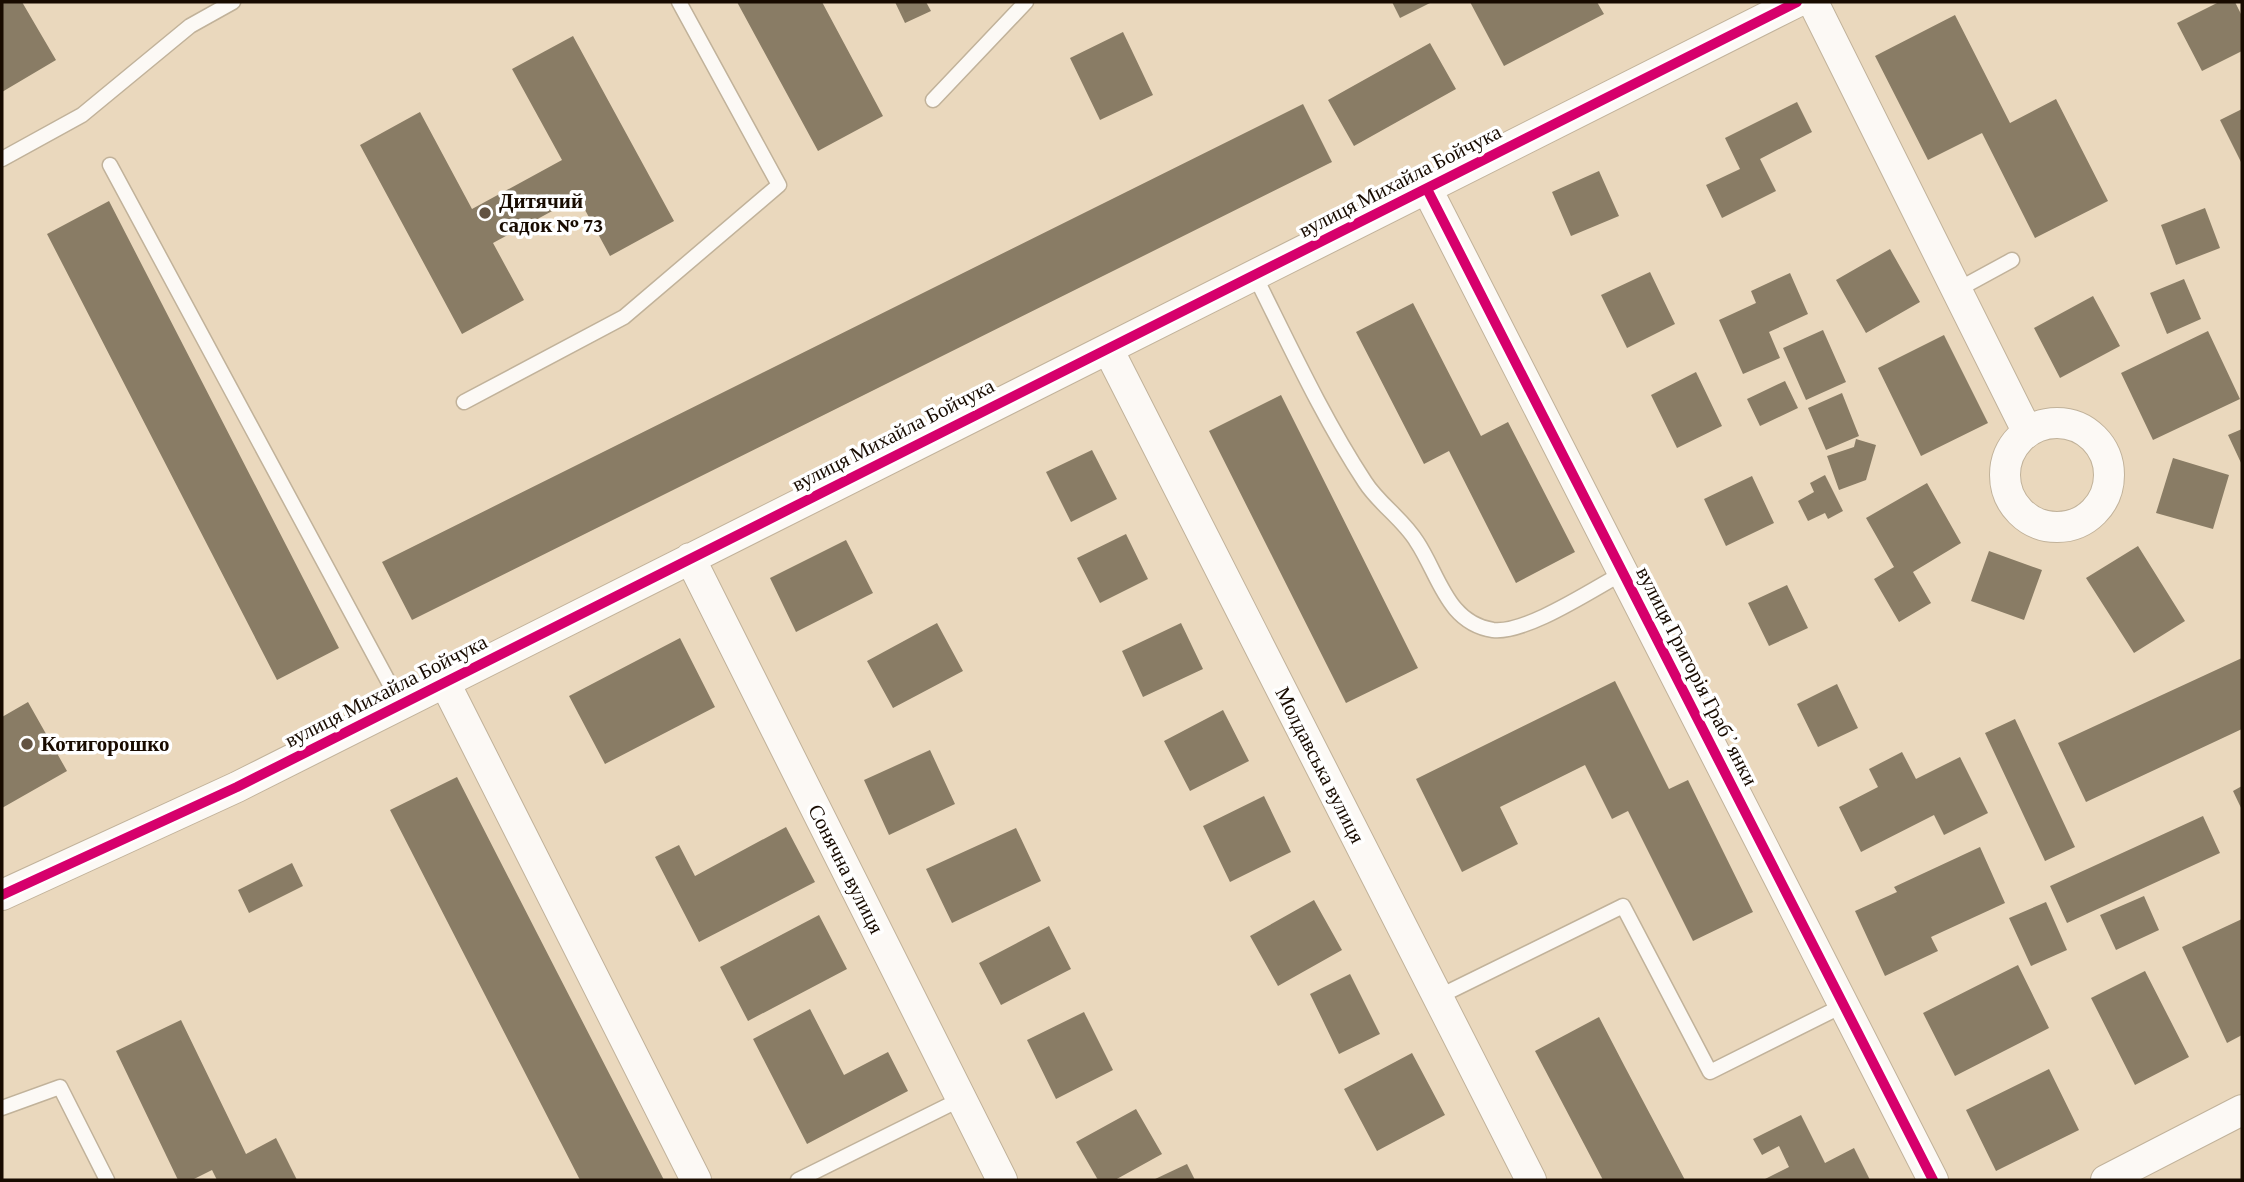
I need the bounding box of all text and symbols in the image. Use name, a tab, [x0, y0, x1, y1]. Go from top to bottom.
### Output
street label: вулиця Михайла Бойчука	[1295, 119, 1506, 242]
place label: Дитячий садок № 73	[499, 189, 603, 237]
marker: Дитячий садок № 73	[477, 205, 493, 221]
street label: вулиця Михайла Бойчука	[788, 373, 999, 496]
street label: вулиця Григорія Грабʼянки	[1631, 563, 1763, 789]
street label: вулиця Михайла Бойчука	[281, 629, 492, 752]
street label: Молдавська вулиця	[1270, 683, 1370, 847]
place label: Котигорошко	[41, 732, 170, 756]
marker: Котигорошко	[19, 736, 35, 752]
street label: Сонячна вулиця	[803, 800, 889, 938]

